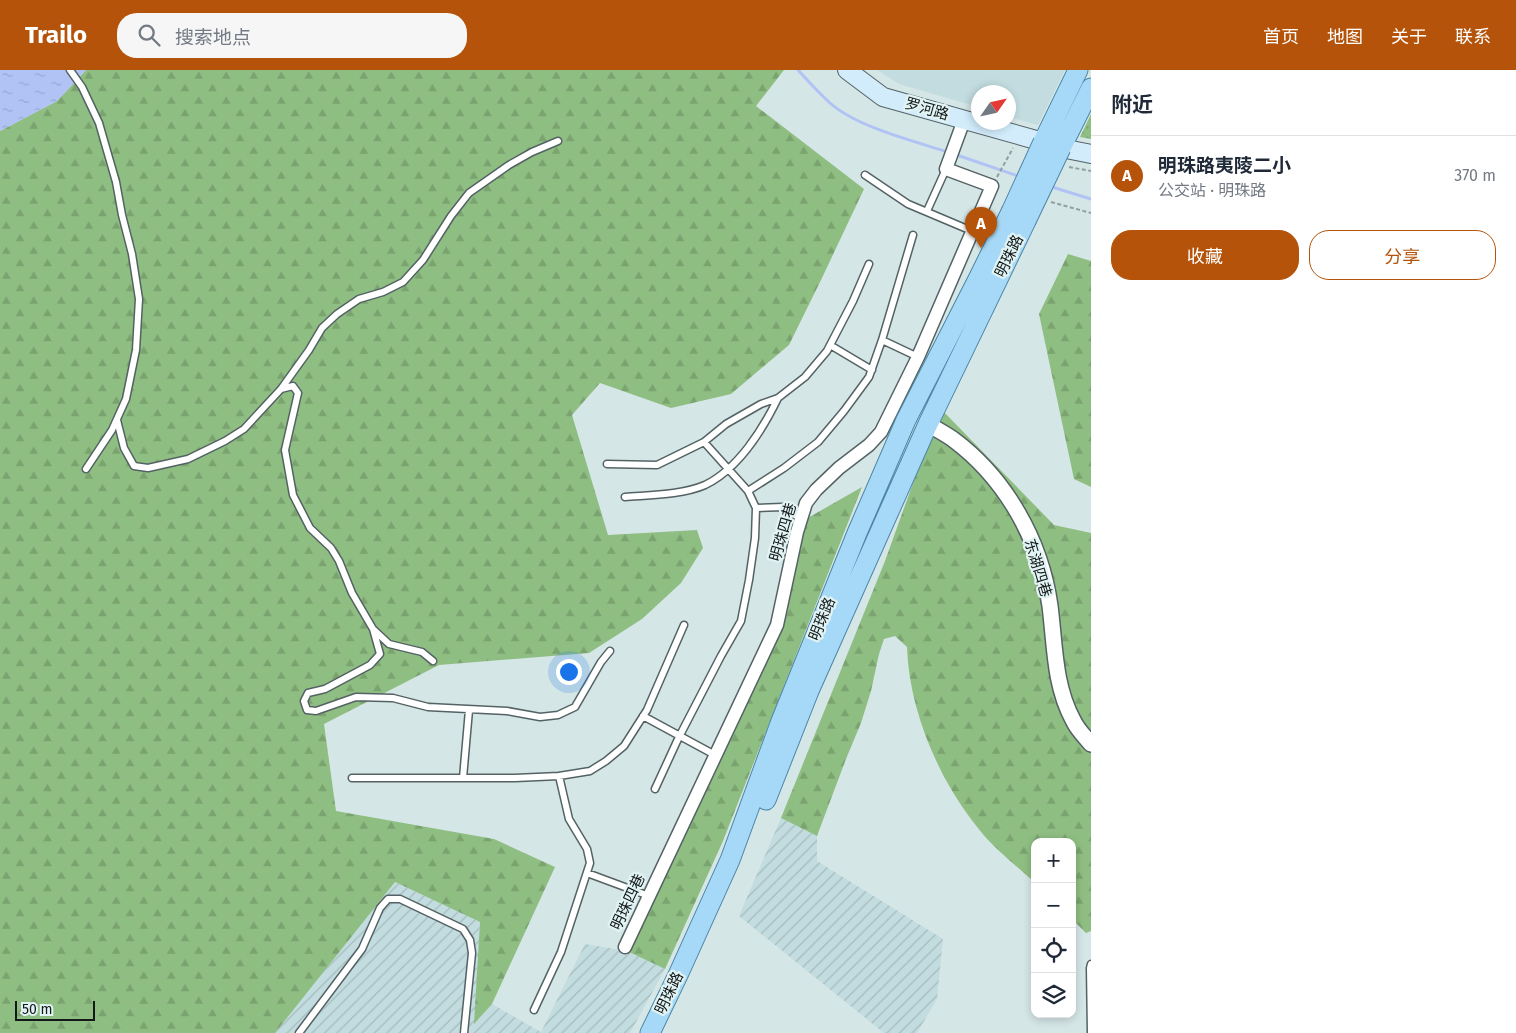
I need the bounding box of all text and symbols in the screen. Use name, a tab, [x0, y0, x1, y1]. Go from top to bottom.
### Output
search box	[117, 13, 467, 58]
text: Trailo	[25, 21, 87, 49]
icon: search	[135, 21, 163, 49]
text: 搜索地点	[175, 26, 251, 49]
text: 首页	[1263, 26, 1299, 48]
text: 地图	[1327, 26, 1363, 48]
text: 关于	[1391, 26, 1427, 48]
text: 联系	[1455, 26, 1491, 48]
north arrow	[971, 85, 1016, 130]
text: 附近	[1111, 92, 1153, 118]
street label: 罗河路	[903, 94, 951, 124]
text: 明珠路夷陵二小	[1158, 154, 1291, 177]
text: A	[1122, 166, 1132, 185]
text: 370 m	[1454, 166, 1496, 185]
text: 公交站 · 明珠路	[1158, 181, 1266, 200]
pin: A	[965, 207, 997, 248]
button: 收藏	[1111, 230, 1299, 280]
button: 分享	[1309, 230, 1496, 280]
street label: 明珠路	[991, 232, 1027, 280]
street label: 明珠四巷	[766, 501, 800, 563]
street label: 东湖四巷	[1021, 537, 1055, 599]
street label: 明珠路	[805, 595, 839, 643]
your location	[556, 659, 582, 685]
map controls	[1031, 838, 1076, 1018]
button: +	[1031, 838, 1076, 883]
street label: 明珠四巷	[607, 871, 649, 933]
button: −	[1031, 883, 1076, 928]
button: locate	[1031, 928, 1076, 973]
street label: 明珠路	[651, 969, 687, 1017]
button: layers	[1031, 973, 1076, 1018]
scale bar	[15, 998, 95, 1021]
text: 50 m	[22, 1001, 53, 1018]

